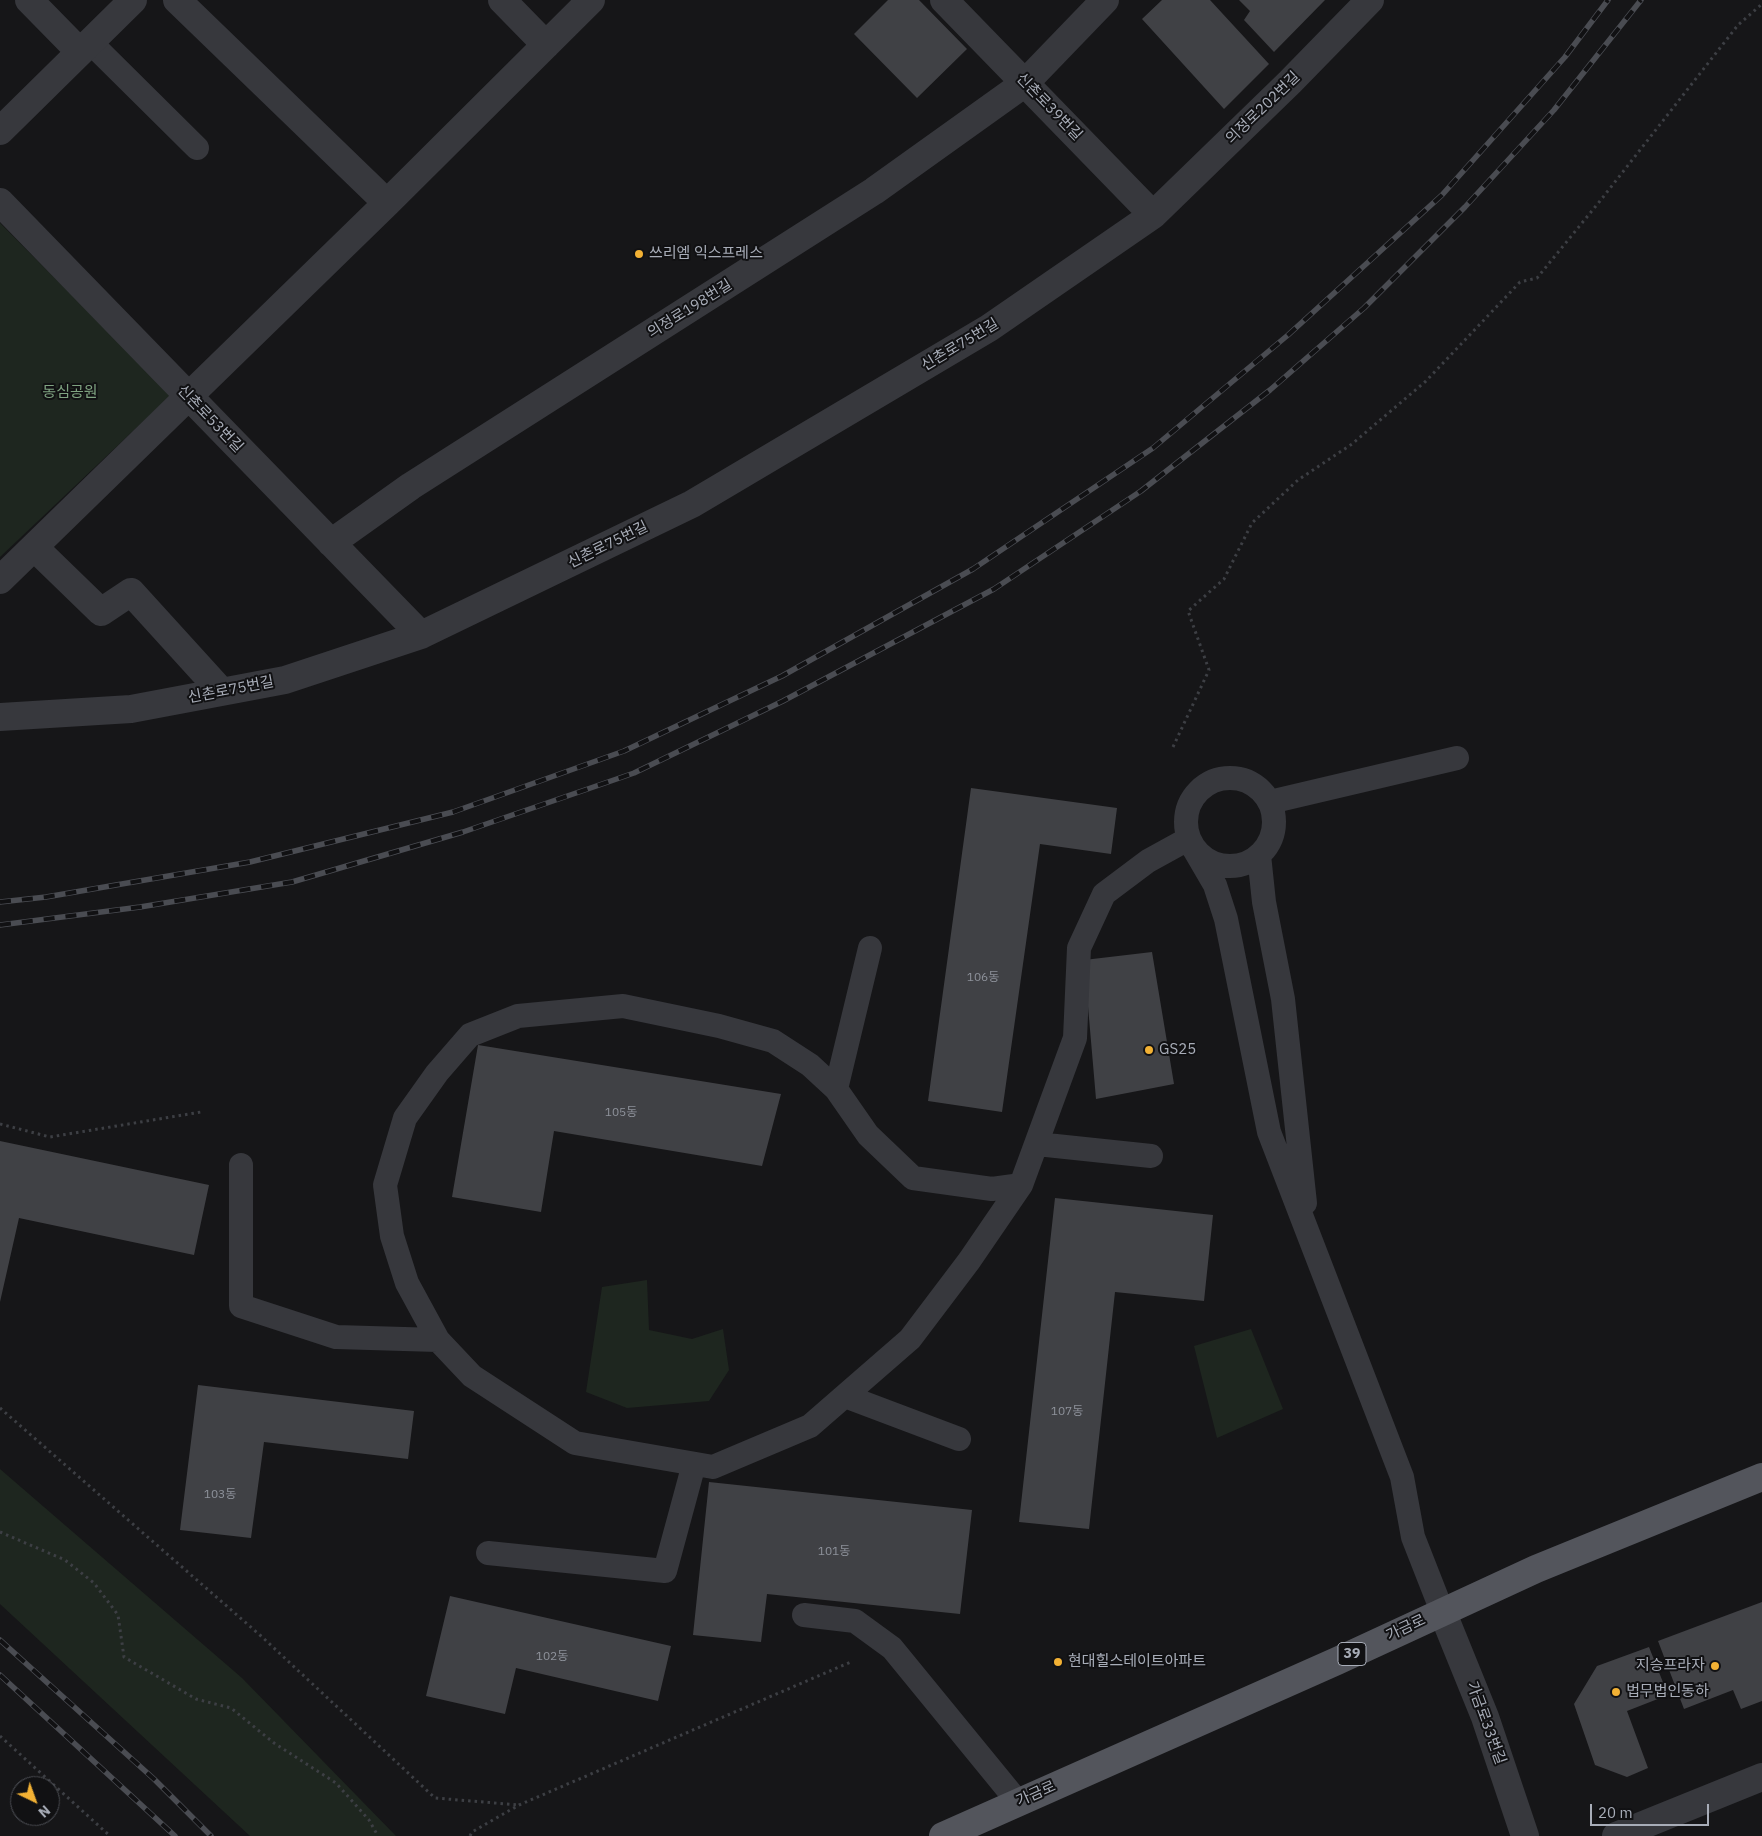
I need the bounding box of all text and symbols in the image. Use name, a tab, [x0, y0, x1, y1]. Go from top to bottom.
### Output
street label: 의정로202번길	[1222, 68, 1304, 148]
street label: 신촌로39번길	[1012, 69, 1086, 145]
place label: 쓰리엠 익스프레스	[649, 245, 763, 263]
marker: 쓰리엠 익스프레스	[633, 248, 645, 260]
street label: 의정로198번길	[645, 276, 735, 342]
street label: 신촌로75번길	[918, 315, 1002, 375]
street label: 신촌로53번길	[173, 381, 247, 457]
park label: 동심공원	[42, 384, 98, 402]
street label: 신촌로75번길	[565, 518, 651, 572]
street label: 신촌로75번길	[187, 673, 275, 707]
house number: 106동	[967, 971, 999, 985]
place label: GS25	[1159, 1041, 1196, 1059]
marker: GS25	[1143, 1044, 1155, 1056]
house number: 105동	[605, 1106, 637, 1120]
house number: 107동	[1051, 1405, 1083, 1419]
house number: 103동	[204, 1488, 236, 1502]
house number: 101동	[818, 1545, 850, 1559]
street label: 가금로	[1383, 1611, 1429, 1645]
road number: 39	[1338, 1642, 1366, 1666]
house number: 102동	[536, 1650, 568, 1664]
place label: 현대힐스테이트아파트	[1068, 1653, 1206, 1671]
marker: 현대힐스테이트아파트	[1052, 1656, 1064, 1668]
place label: 지승프라자	[1636, 1657, 1705, 1675]
marker: 지승프라자	[1709, 1660, 1721, 1672]
street label: 가금로33번길	[1463, 1679, 1509, 1767]
place label: 법무법인동하	[1626, 1683, 1709, 1701]
marker: 법무법인동하	[1610, 1686, 1622, 1698]
north arrow	[10, 1776, 60, 1826]
street label: 가금로	[1013, 1777, 1059, 1811]
scale bar	[1592, 1794, 1711, 1826]
text: N	[35, 1801, 54, 1821]
text: 20 m	[1598, 1803, 1633, 1822]

